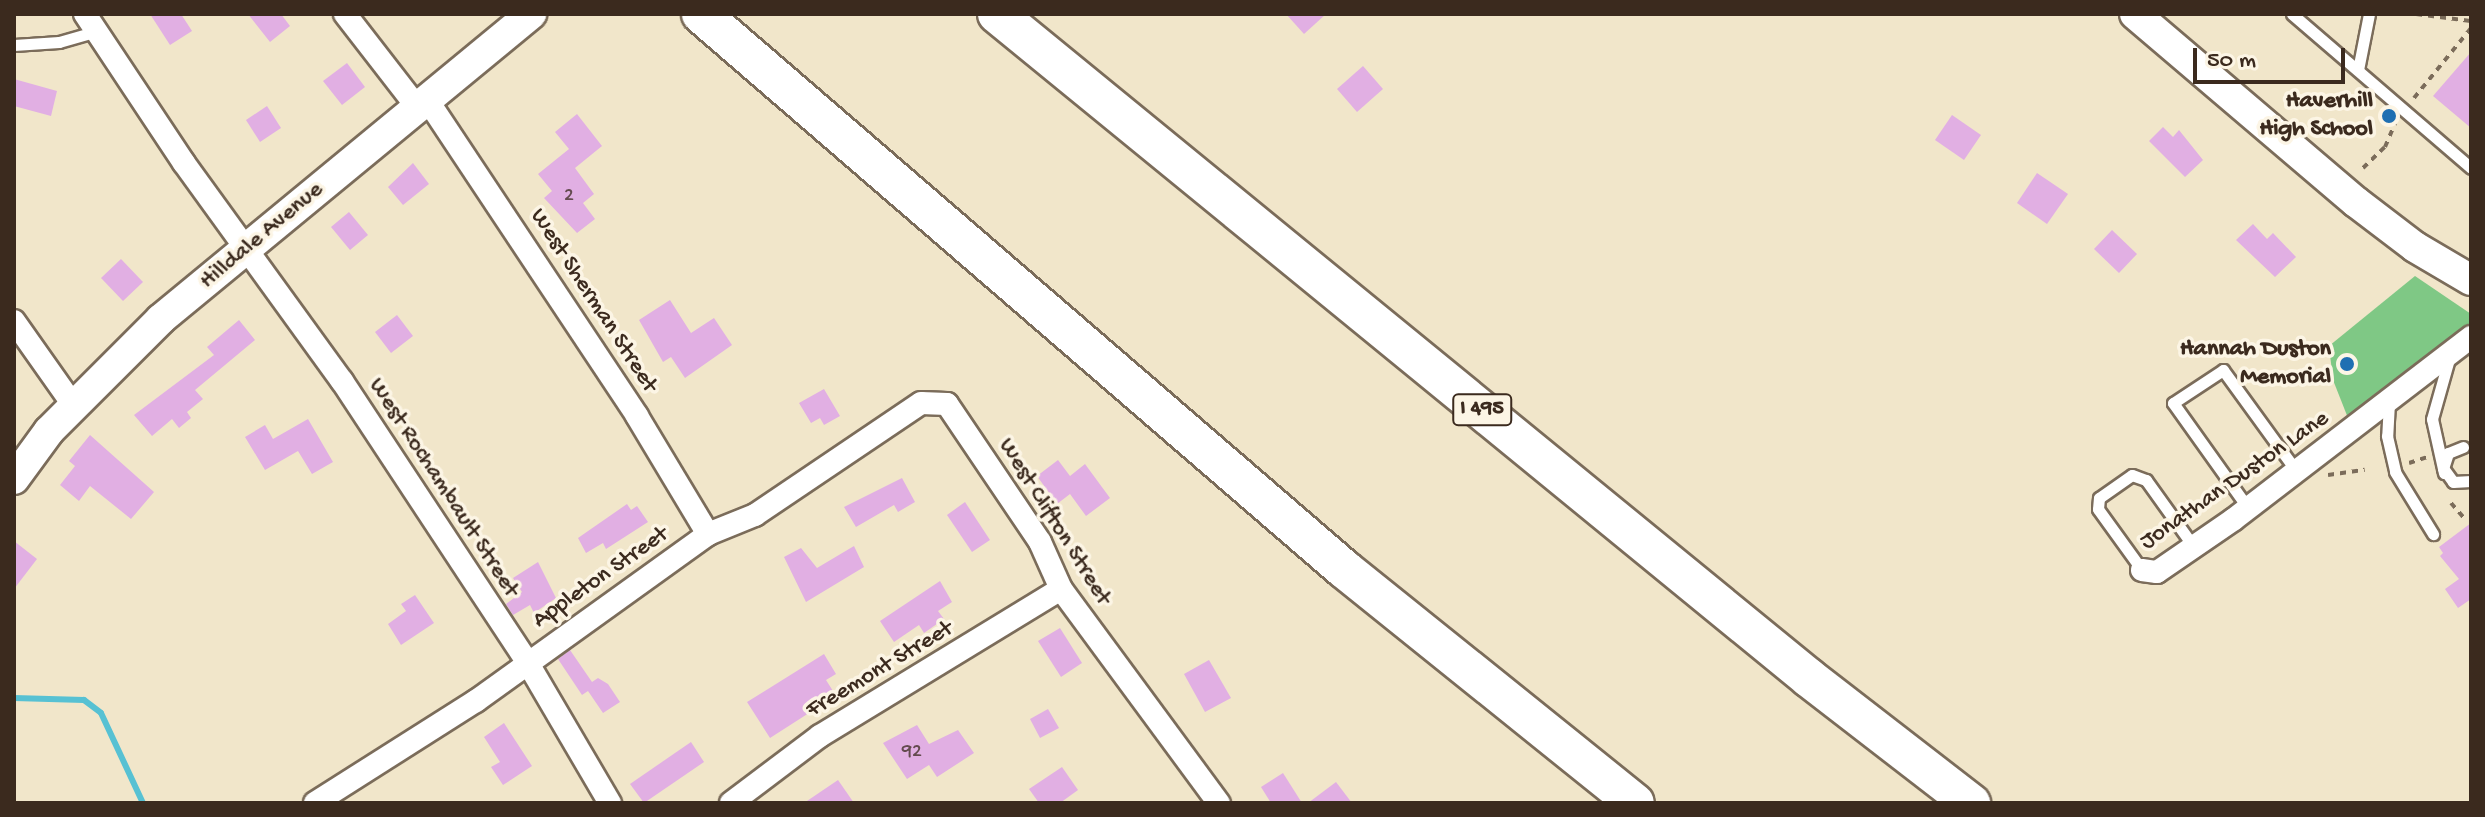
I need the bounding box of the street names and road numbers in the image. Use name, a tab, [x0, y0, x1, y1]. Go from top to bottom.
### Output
street label: Hilldale Avenue	[194, 176, 330, 296]
street label: West Sherman Street	[523, 204, 663, 398]
street label: West Rochambault Street	[361, 373, 525, 603]
road number: I 495	[1452, 392, 1512, 428]
street label: Jonathan Duston Lane	[2135, 405, 2335, 557]
street label: West Clifton Street	[991, 433, 1117, 611]
street label: Appleton Street	[528, 521, 674, 635]
street label: Freemont Street	[801, 615, 959, 725]

